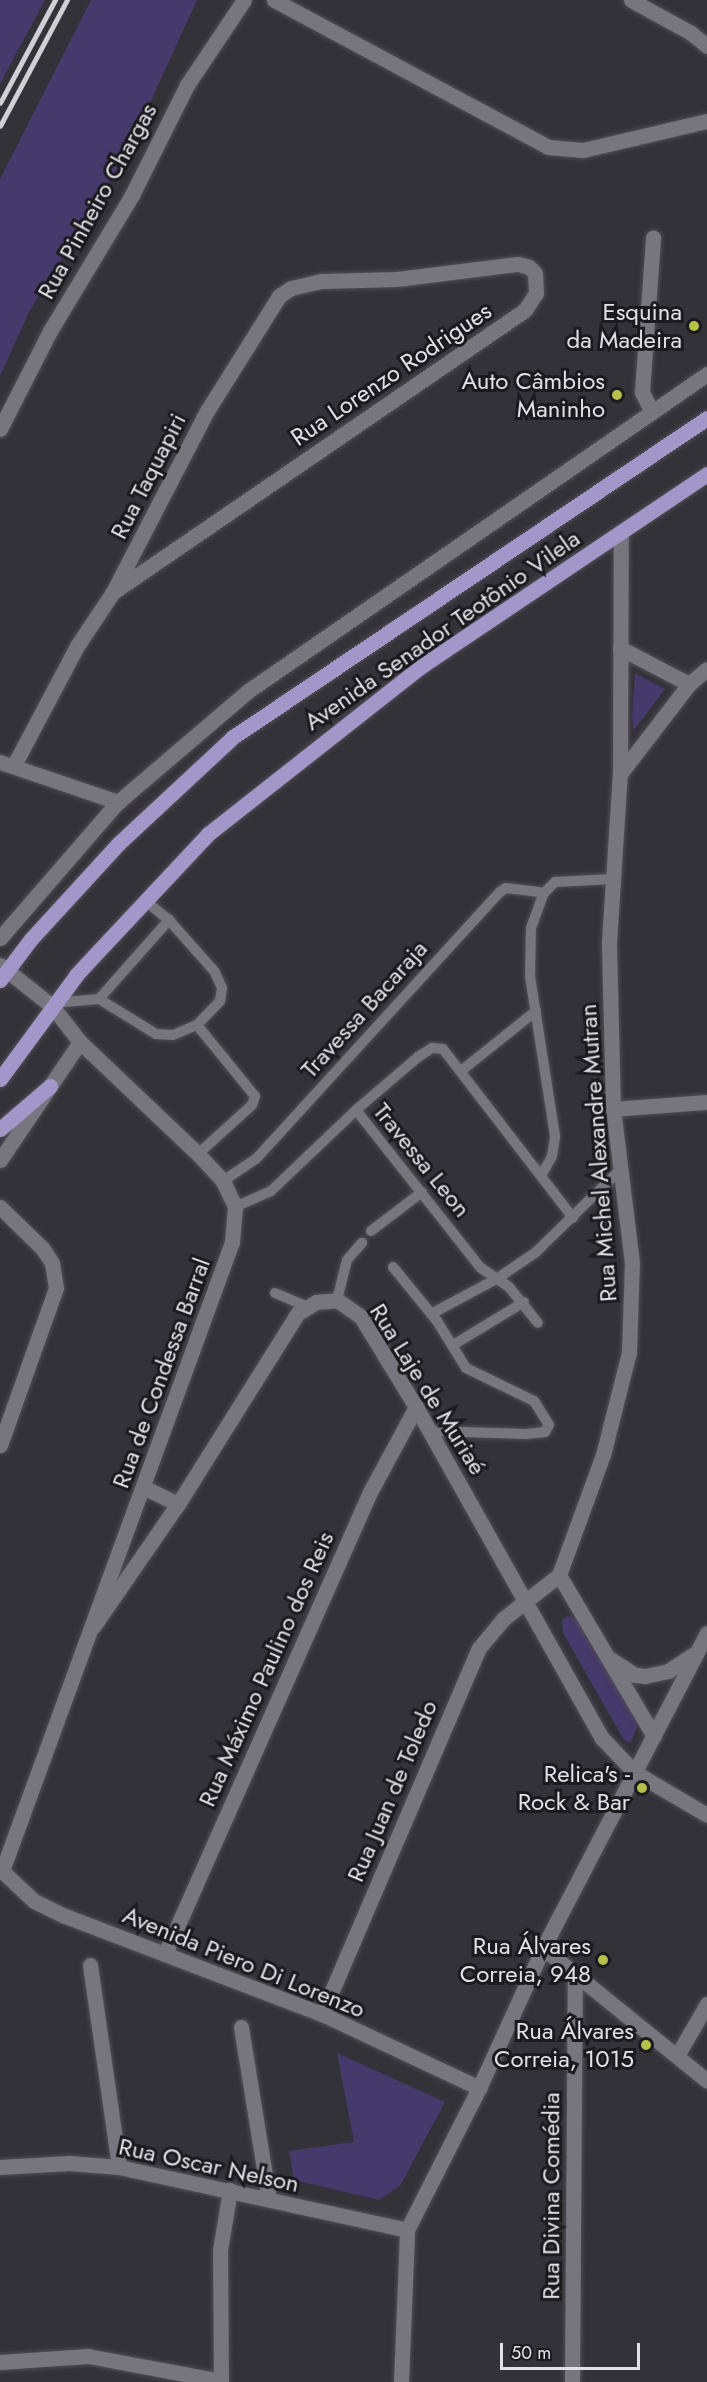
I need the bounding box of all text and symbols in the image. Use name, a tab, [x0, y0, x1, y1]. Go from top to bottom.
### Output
street label: Rua Pinheiro Chargas	[31, 98, 163, 304]
street label: Rua Lorenzo Rodrigues	[285, 296, 497, 452]
place label: Esquina da Madeira	[567, 298, 682, 354]
marker: Esquina da Madeira	[687, 319, 701, 333]
place label: Auto Câmbios Maninho	[461, 367, 605, 423]
marker: Auto Câmbios Maninho	[610, 388, 624, 402]
street label: Rua Taquapiri	[104, 408, 192, 544]
street label: Avenida Senador Teotônio Vilela	[299, 524, 585, 736]
street label: Travessa Bacaraja	[295, 934, 433, 1084]
street label: Rua Michel Alexandre Mutran	[573, 1003, 623, 1303]
street label: Travessa Leon	[367, 1097, 477, 1223]
street label: Rua de Condessa Barral	[106, 1254, 216, 1492]
street label: Rua Laje de Muriaé	[364, 1298, 492, 1480]
street label: Rua Máximo Paulino dos Reis	[192, 1527, 340, 1811]
street label: Rua Juan de Toledo	[341, 1696, 443, 1886]
place label: Relica's - Rock & Bar	[518, 1760, 630, 1816]
marker: Relica's - Rock & Bar	[635, 1781, 649, 1795]
street label: Avenida Piero Di Lorenzo	[119, 1900, 369, 2024]
place label: Rua Álvares Correia, 948	[460, 1932, 591, 1988]
marker: Rua Álvares Correia, 948	[596, 1953, 610, 1967]
place label: Rua Álvares Correia, 1015	[494, 2017, 634, 2073]
marker: Rua Álvares Correia, 1015	[639, 2038, 653, 2052]
street label: Rua Divina Comédia	[537, 2092, 565, 2300]
street label: Rua Oscar Nelson	[116, 2132, 302, 2198]
scale bar	[503, 2331, 642, 2369]
text: 50 m	[511, 2340, 551, 2366]

